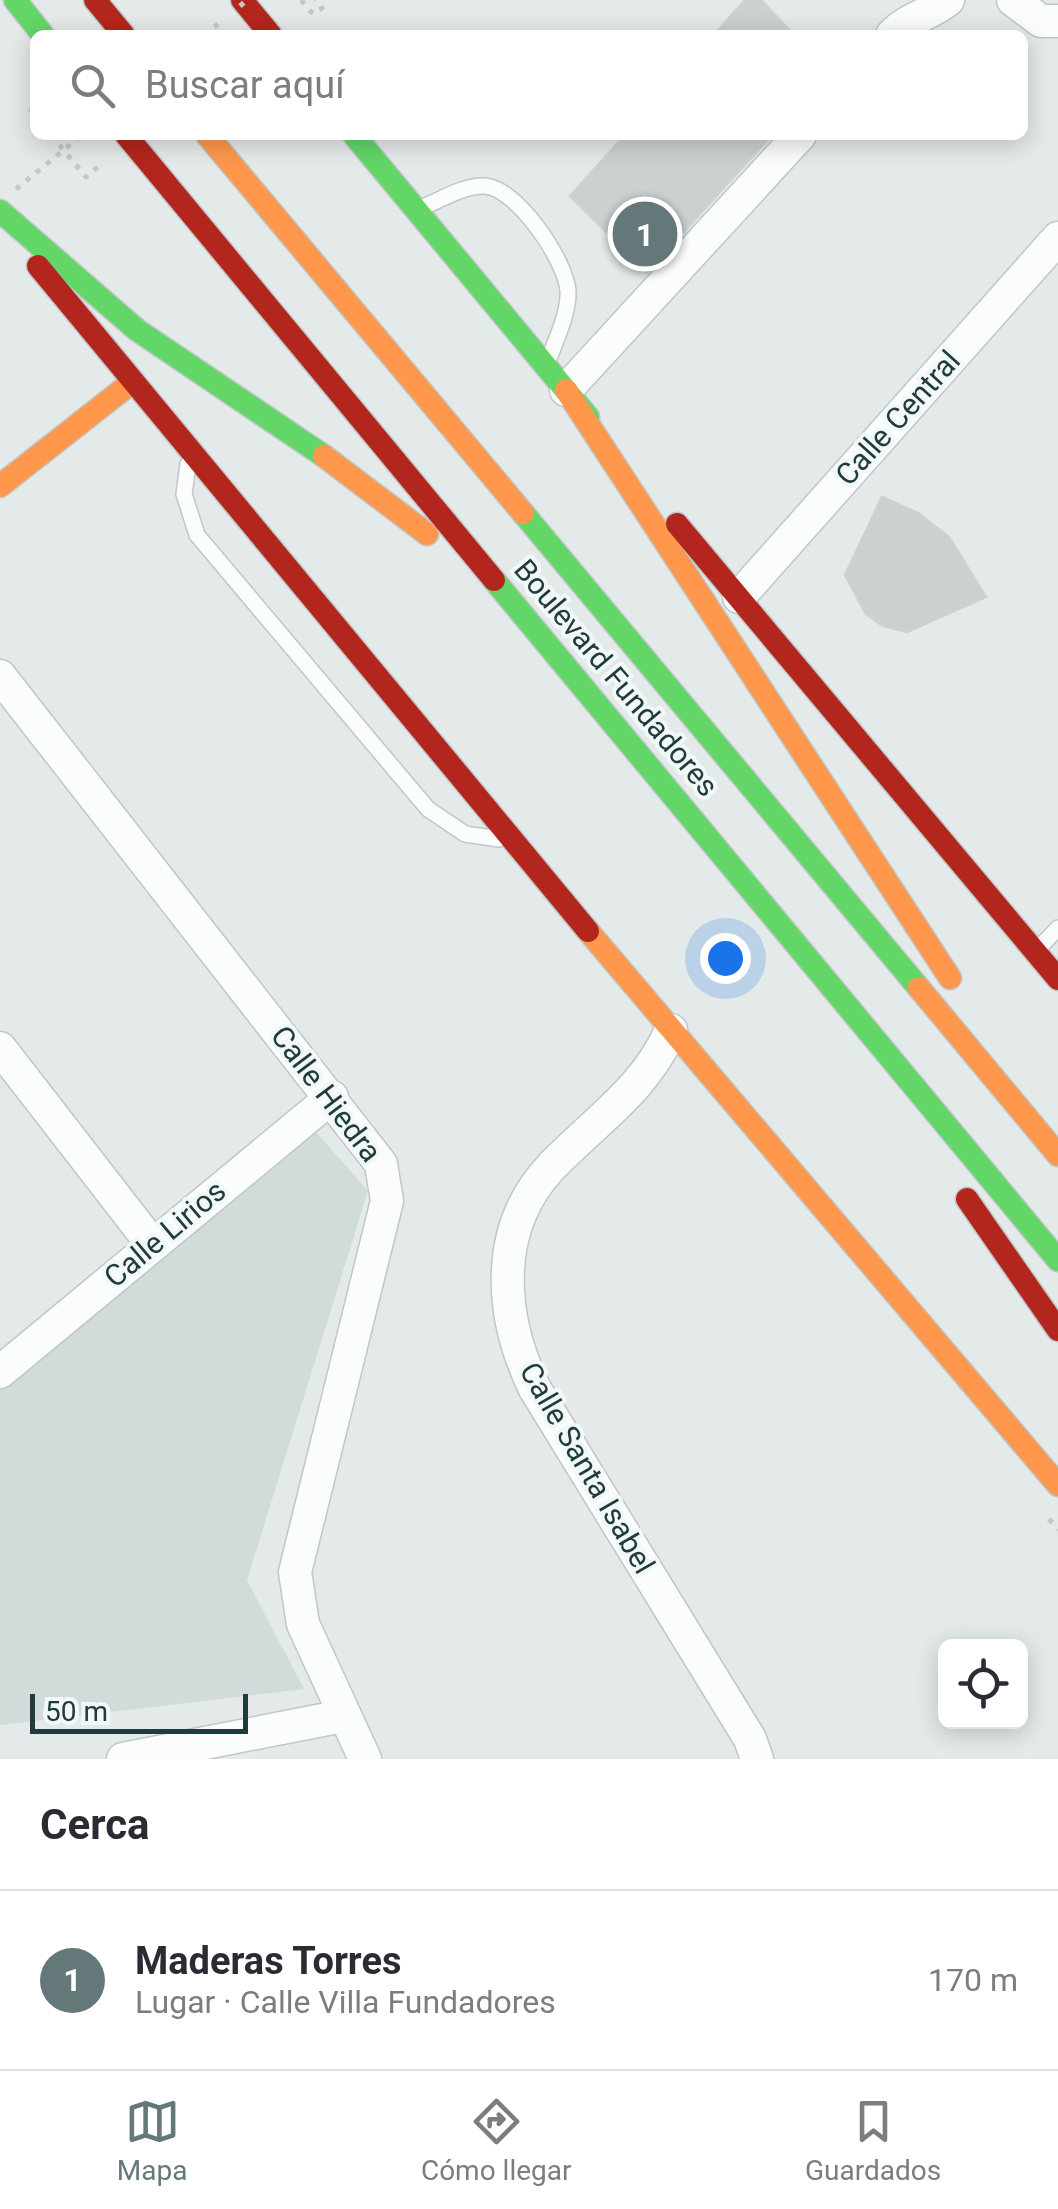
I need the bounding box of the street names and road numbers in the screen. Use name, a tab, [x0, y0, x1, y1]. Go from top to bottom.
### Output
street label: Calle Central	[828, 343, 967, 492]
street label: Boulevard Fundadores	[507, 552, 726, 803]
street label: Calle Hiedra	[264, 1019, 389, 1169]
street label: Calle Lirios	[97, 1173, 232, 1294]
street label: Calle Santa Isabel	[513, 1356, 662, 1580]

